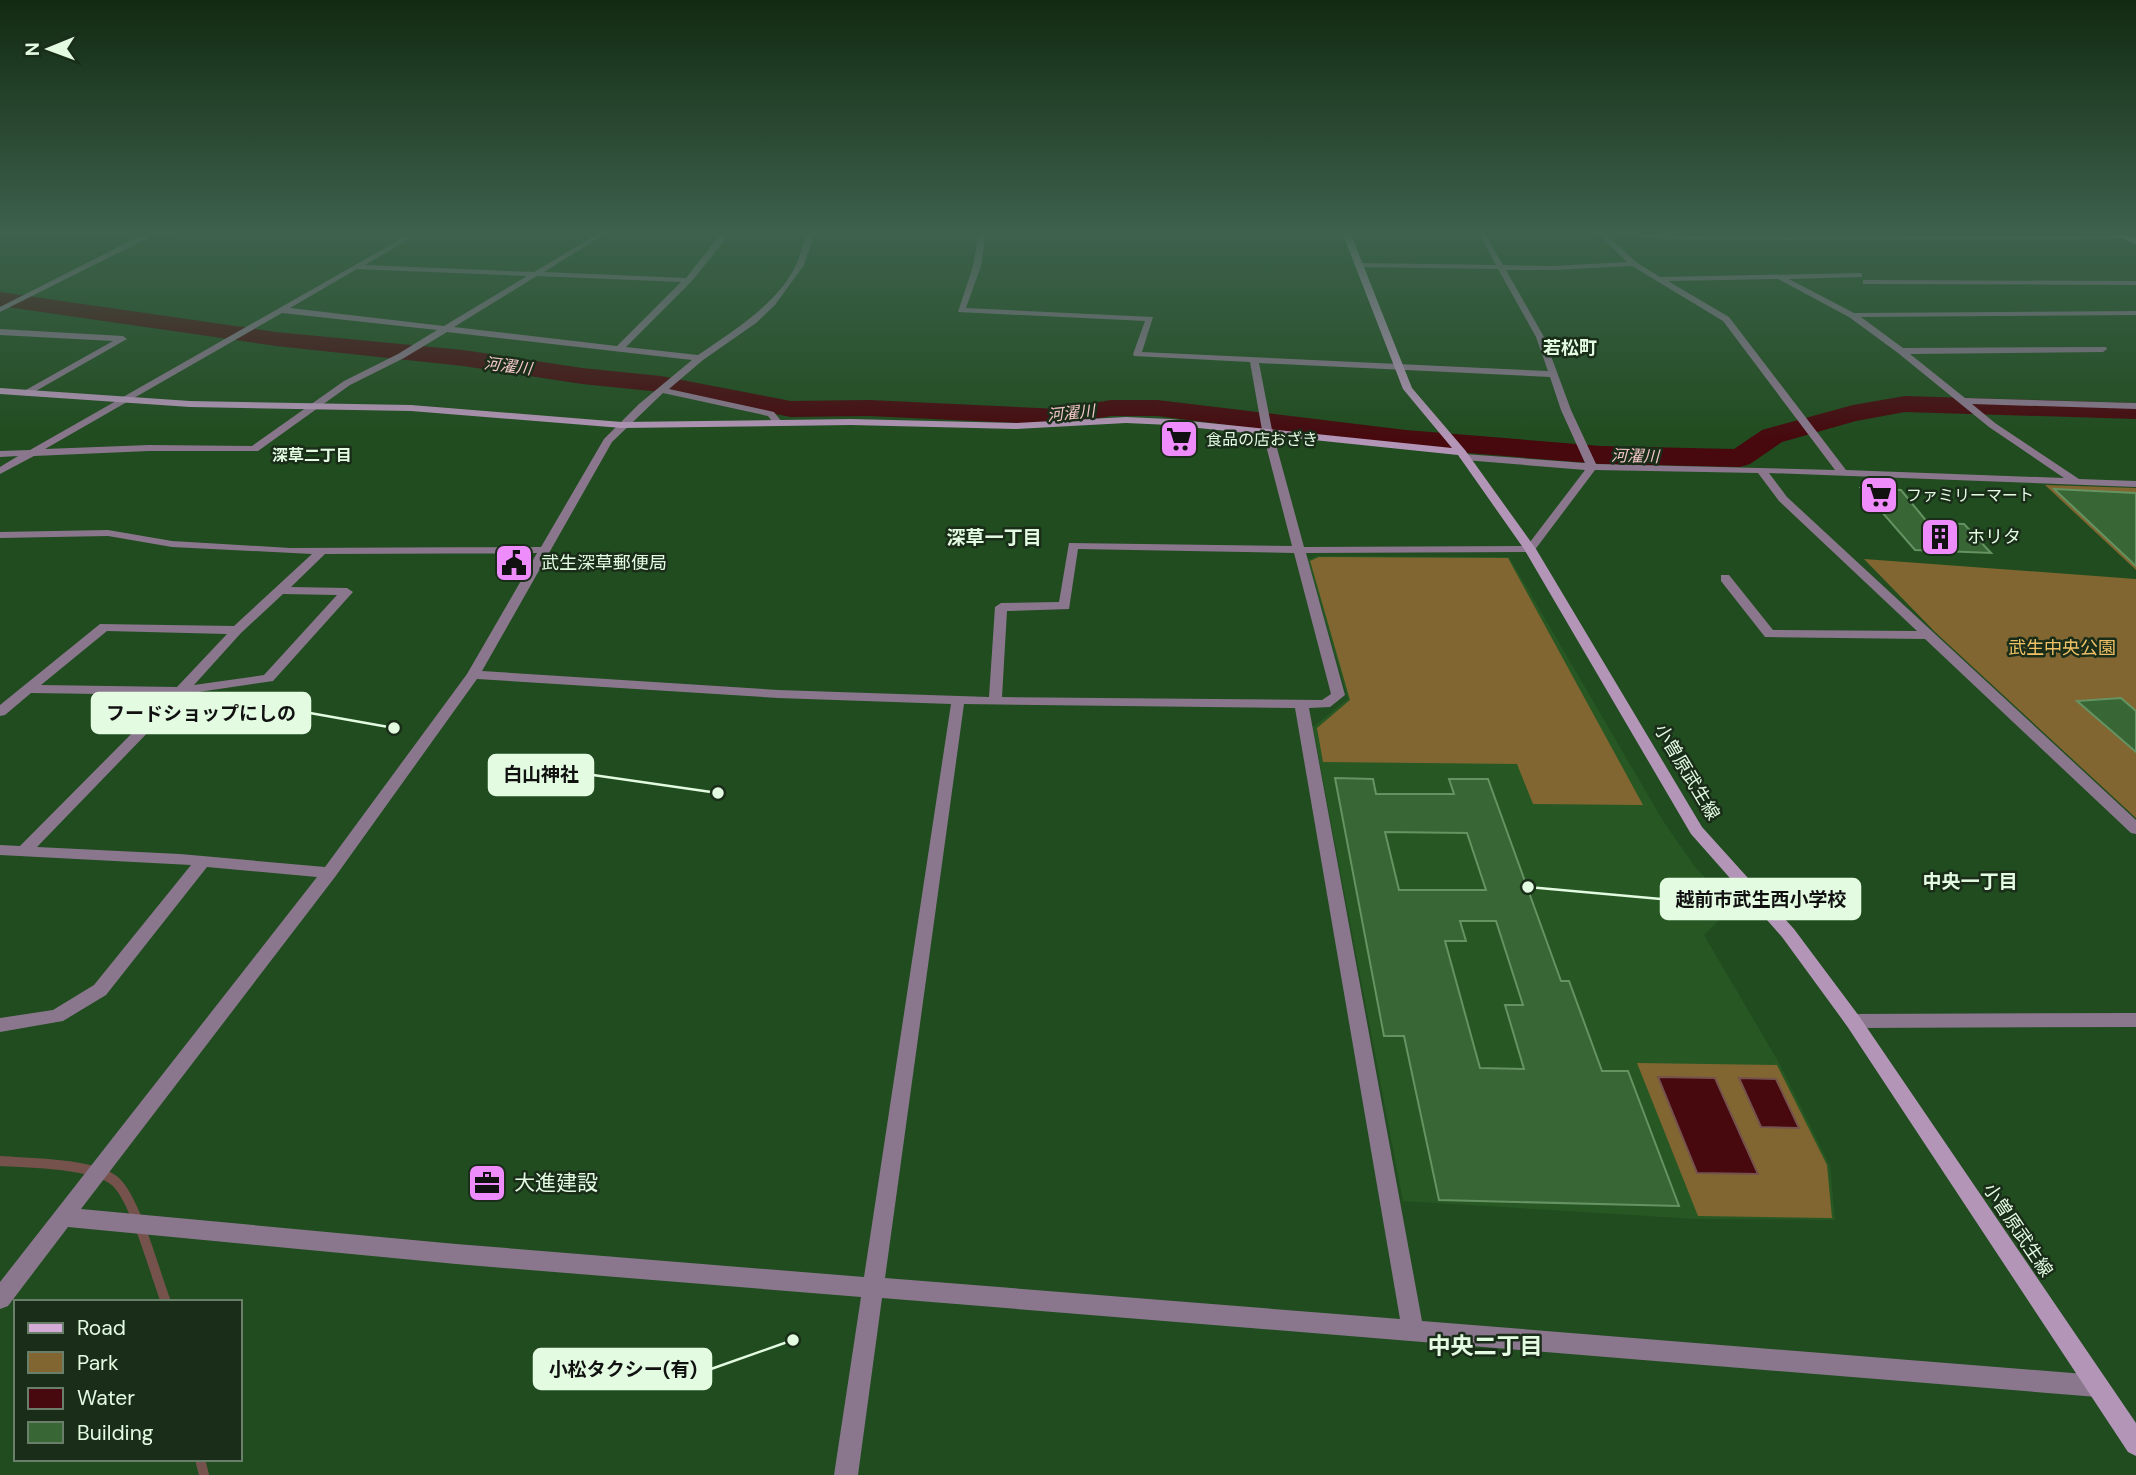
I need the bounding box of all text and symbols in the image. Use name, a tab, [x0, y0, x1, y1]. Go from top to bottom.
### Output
north arrow	[14, 14, 84, 84]
text: N	[20, 42, 45, 56]
district label: 若松町	[1543, 336, 1597, 360]
water label: 河濯川	[483, 353, 535, 380]
water label: 河濯川	[1046, 400, 1098, 426]
supermarket icon: 食品の店おざき	[1158, 418, 1200, 460]
place label: 食品の店おざき	[1206, 429, 1318, 450]
district label: 深草二丁目	[272, 445, 352, 466]
water label: 河濯川	[1611, 445, 1661, 467]
supermarket icon: ファミリーマート	[1858, 474, 1900, 516]
place label: ファミリーマート	[1906, 485, 2034, 506]
building icon: ホリタ	[1919, 516, 1961, 558]
district label: 深草一丁目	[946, 525, 1042, 550]
place label: ホリタ	[1967, 525, 2021, 549]
public building icon: 武生深草郵便局	[493, 542, 535, 584]
place label: 武生深草郵便局	[541, 551, 667, 575]
park label: 武生中央公園	[2008, 636, 2116, 660]
callout: フードショップにしの	[92, 693, 310, 733]
text: フードショップにしの	[106, 701, 296, 726]
street label: 小曽原武生線	[1649, 720, 1725, 824]
callout: 白山神社	[489, 755, 593, 795]
text: 白山神社	[503, 762, 579, 787]
district label: 中央一丁目	[1922, 869, 2018, 894]
callout: 越前市武生西小学校	[1661, 879, 1860, 919]
text: 越前市武生西小学校	[1675, 887, 1847, 912]
office icon: 大進建設	[466, 1162, 508, 1204]
place label: 大進建設	[514, 1169, 598, 1197]
street label: 小曽原武生線	[1978, 1179, 2058, 1281]
legend	[14, 1300, 242, 1461]
text: Road	[77, 1314, 126, 1342]
district label: 中央二丁目	[1428, 1331, 1543, 1361]
text: Park	[77, 1349, 119, 1377]
callout: 小松タクシー(有)	[534, 1349, 711, 1389]
text: 小松タクシー(有)	[549, 1357, 697, 1382]
text: Water	[77, 1384, 135, 1412]
text: Building	[77, 1419, 154, 1447]

